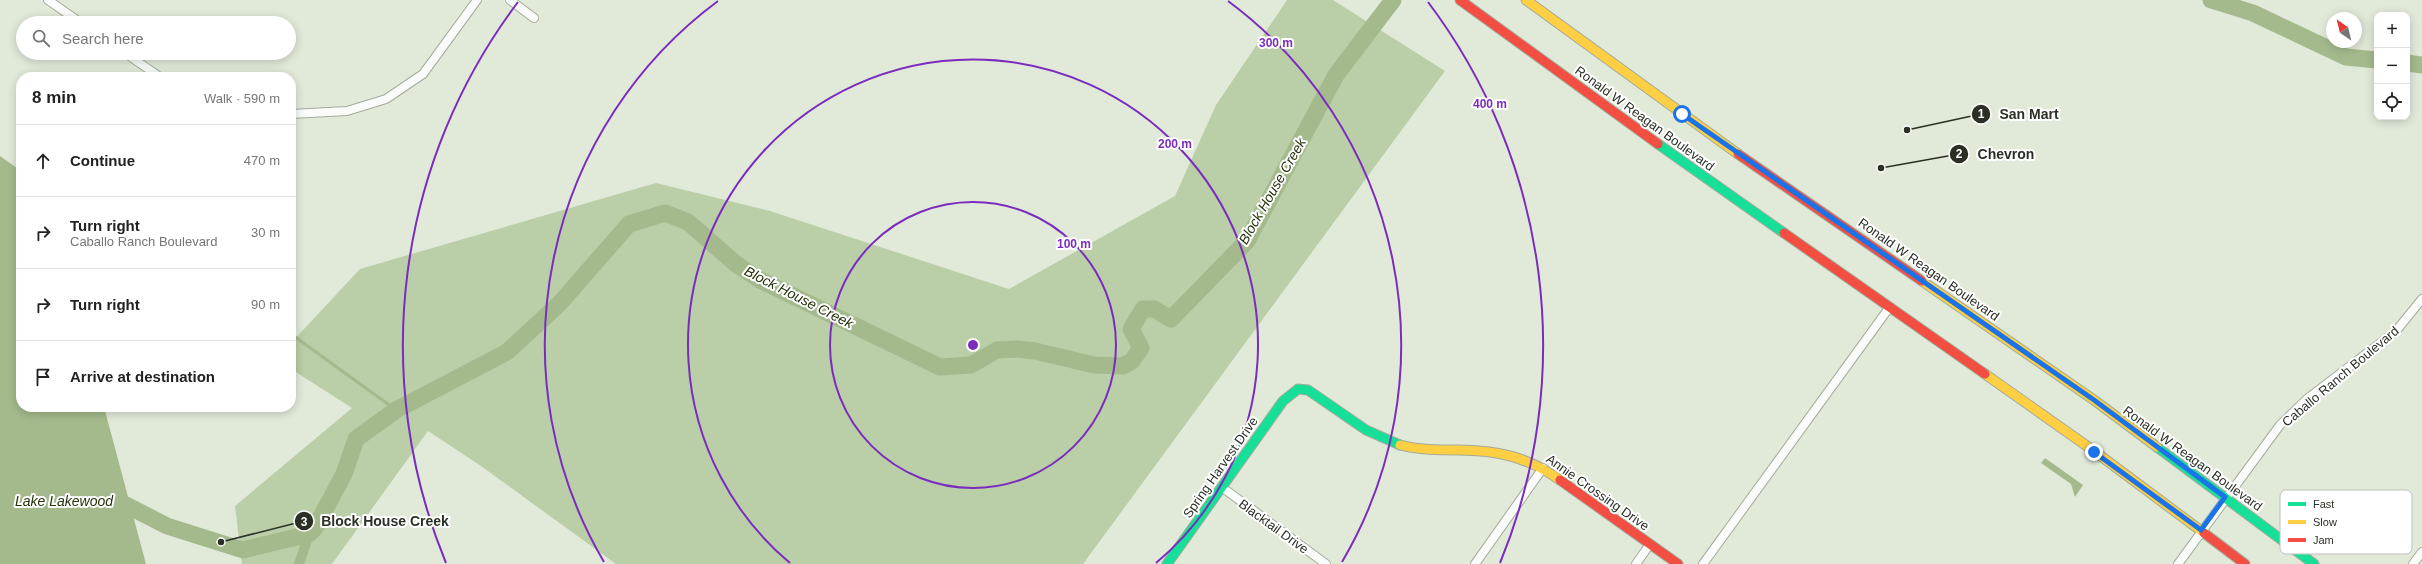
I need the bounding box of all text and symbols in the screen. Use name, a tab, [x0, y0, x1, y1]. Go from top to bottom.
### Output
north arrow	[2326, 12, 2362, 48]
map controls	[2374, 12, 2410, 120]
button: +	[2374, 12, 2410, 48]
search box	[16, 16, 296, 60]
icon: search	[30, 27, 52, 49]
text: Search here	[62, 30, 144, 47]
text: 300 m	[1259, 36, 1293, 50]
button: −	[2374, 48, 2410, 84]
street label: Ronald W Reagan Boulevard	[1572, 63, 1717, 174]
button: locate	[2374, 84, 2410, 120]
text: 8 min	[32, 88, 76, 107]
text: Walk · 590 m	[204, 91, 280, 106]
text: 400 m	[1473, 97, 1507, 111]
callout: San Mart	[1971, 101, 2066, 127]
route start	[1673, 105, 1691, 123]
text: San Mart	[1999, 106, 2059, 122]
text: 1	[1978, 107, 1985, 121]
water label: Block House Creek	[1235, 134, 1309, 247]
text: 200 m	[1158, 137, 1192, 151]
callout: Chevron	[1949, 141, 2042, 167]
text: Chevron	[1978, 146, 2034, 162]
text: 2	[1956, 147, 1963, 161]
icon: ahead	[32, 150, 54, 172]
text: Continue	[70, 152, 135, 169]
text: 470 m	[244, 153, 280, 168]
street label: Ronald W Reagan Boulevard	[1855, 215, 2002, 324]
text: Turn right	[70, 217, 140, 234]
icon: right	[32, 222, 54, 244]
text: 30 m	[251, 225, 280, 240]
text: Caballo Ranch Boulevard	[70, 234, 217, 249]
text: 100 m	[1057, 237, 1091, 251]
water label: Block House Creek	[742, 263, 857, 332]
icon: right	[32, 294, 54, 316]
text: Turn right	[70, 296, 140, 313]
text: 90 m	[251, 297, 280, 312]
street label: Caballo Ranch Boulevard	[2279, 323, 2402, 430]
centre of rings	[966, 338, 980, 352]
icon: arrive	[32, 366, 54, 388]
text: Arrive at destination	[70, 368, 215, 385]
street label: Ronald W Reagan Boulevard	[2120, 403, 2265, 514]
street label: Spring Harvest Drive	[1180, 414, 1261, 521]
route end	[2085, 443, 2103, 461]
street label: Annie Crossing Drive	[1543, 451, 1652, 534]
legend	[2280, 490, 2412, 554]
water label: Lake Lakewood	[15, 493, 114, 509]
street label: Blacktail Drive	[1236, 496, 1311, 557]
text: Fast	[2313, 498, 2334, 510]
callout: Block House Creek	[294, 508, 457, 534]
text: Block House Creek	[321, 513, 449, 529]
text: 3	[301, 515, 308, 529]
text: Slow	[2313, 516, 2337, 528]
text: Jam	[2313, 534, 2334, 546]

